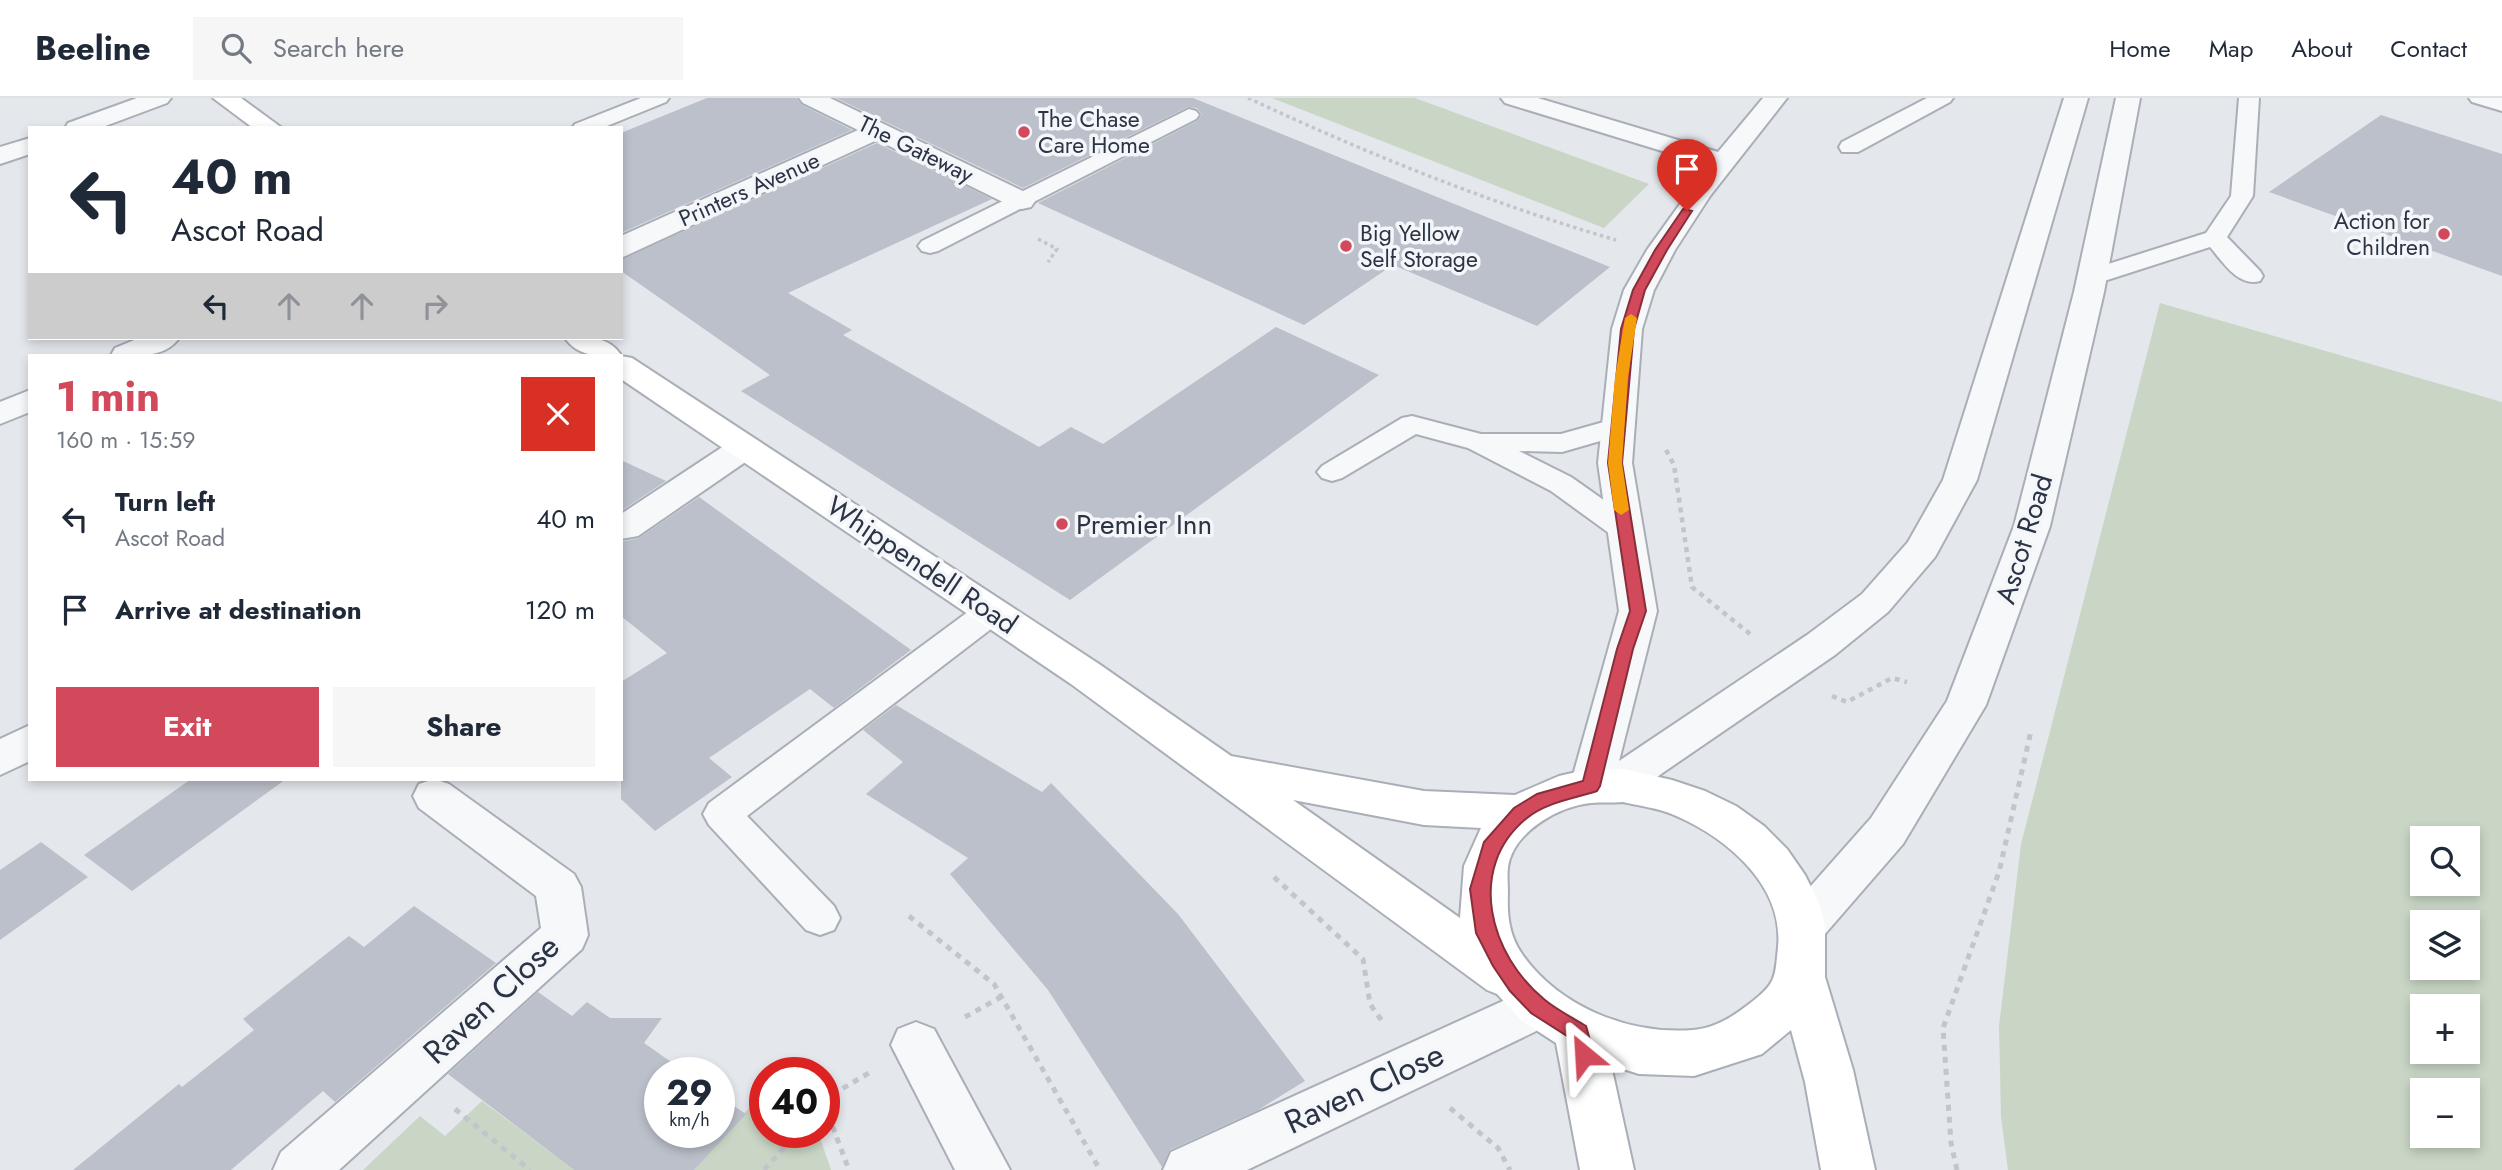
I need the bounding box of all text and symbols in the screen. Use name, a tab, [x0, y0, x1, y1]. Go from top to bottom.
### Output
search box	[193, 17, 683, 80]
text: Beeline	[35, 25, 151, 72]
icon: search	[217, 29, 255, 67]
text: Search here	[273, 29, 404, 67]
text: Home	[2109, 31, 2171, 66]
text: Map	[2209, 31, 2253, 66]
text: About	[2291, 31, 2352, 66]
text: Contact	[2390, 31, 2467, 66]
place label: The Chase Care Home	[1038, 102, 1150, 162]
street label: The Gateway	[853, 107, 980, 192]
marker: The Chase Care Home	[1016, 124, 1032, 140]
pin	[1657, 139, 1717, 211]
text: 40 m	[171, 142, 293, 212]
street label: Printers Avenue	[673, 143, 825, 235]
icon: arrive	[1668, 150, 1706, 188]
icon: left	[56, 154, 147, 245]
place label: Action for Children	[2334, 204, 2430, 264]
text: Ascot Road	[171, 207, 324, 253]
place label: Big Yellow Self Storage	[1360, 216, 1478, 276]
marker: Action for Children	[2436, 226, 2452, 242]
marker: Big Yellow Self Storage	[1338, 238, 1354, 254]
icon: left	[197, 287, 235, 325]
icon: ahead	[270, 287, 308, 325]
icon: ahead	[343, 287, 381, 325]
icon: right	[416, 287, 454, 325]
text: 1 min	[56, 366, 160, 427]
button: close	[521, 377, 595, 451]
text: 160 m · 15:59	[56, 423, 195, 457]
street label: Ascot Road	[1985, 469, 2063, 609]
text: Turn left	[115, 483, 215, 521]
street label: Whippendell Road	[818, 486, 1026, 644]
icon: left	[56, 500, 94, 538]
text: 40 m	[536, 500, 595, 538]
place label: Premier Inn	[1076, 504, 1212, 545]
marker: Premier Inn	[1054, 516, 1070, 532]
text: Ascot Road	[115, 521, 225, 555]
icon: arrive	[56, 591, 94, 629]
text: Arrive at destination	[115, 591, 362, 629]
text: 120 m	[525, 591, 595, 629]
button: Exit	[56, 687, 319, 767]
button: Share	[333, 687, 595, 767]
map controls	[2410, 826, 2480, 1148]
button: search	[2410, 826, 2480, 896]
button: layers	[2410, 910, 2480, 980]
street label: Raven Close	[412, 924, 570, 1074]
button: +	[2410, 994, 2480, 1064]
position arrow	[1547, 1018, 1621, 1092]
street label: Raven Close	[1277, 1031, 1451, 1145]
speed limit sign: 40	[749, 1057, 840, 1148]
text: 29	[666, 1068, 713, 1118]
button: −	[2410, 1078, 2480, 1148]
text: km/h	[669, 1107, 710, 1133]

